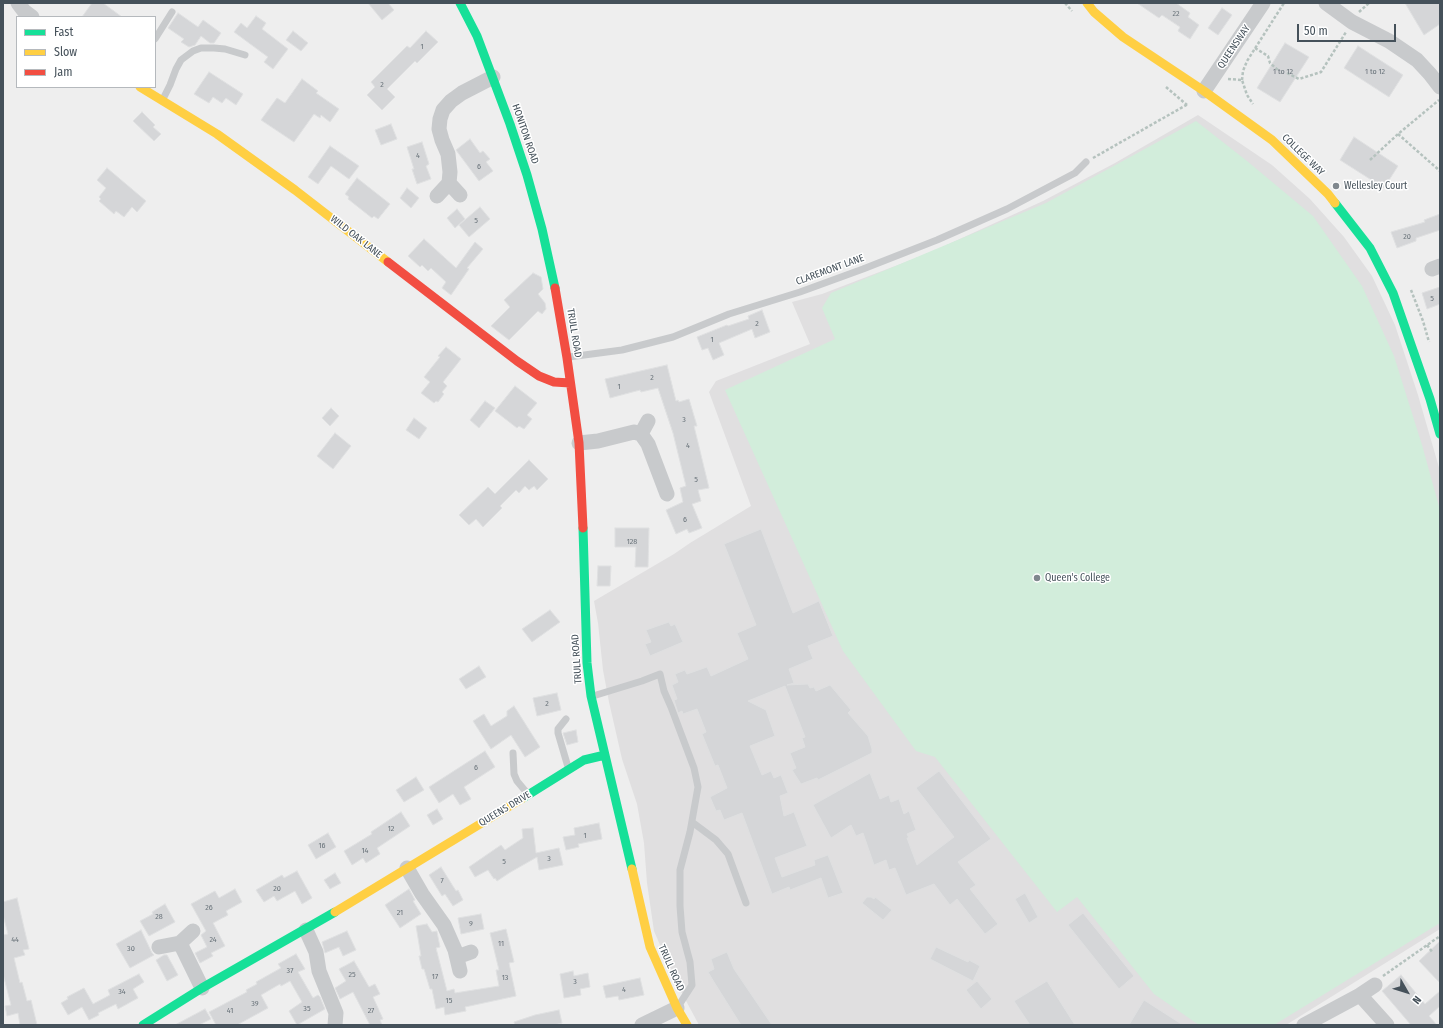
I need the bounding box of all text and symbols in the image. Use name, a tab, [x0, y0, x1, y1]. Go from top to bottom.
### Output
house number: 22	[1172, 9, 1180, 19]
legend	[16, 16, 156, 88]
scale bar	[1299, 16, 1398, 42]
street label: QUEENSWAY	[1215, 23, 1253, 71]
text: 50 m	[1304, 24, 1328, 38]
text: Fast	[54, 25, 73, 39]
house number: 1	[420, 42, 424, 52]
text: Slow	[54, 45, 77, 59]
text: Jam	[54, 65, 72, 79]
house number: 1 to 12	[1273, 67, 1293, 77]
house number: 1 to 12	[1365, 67, 1385, 77]
house number: 2	[380, 80, 384, 90]
street label: HONITON ROAD	[509, 102, 541, 166]
street label: COLLEGE WAY	[1279, 132, 1327, 178]
house number: 4	[416, 151, 420, 161]
house number: 6	[477, 162, 481, 172]
place label: Wellesley Court	[1344, 180, 1407, 192]
marker: Wellesley Court	[1331, 181, 1341, 191]
street label: WILD OAK LANE	[328, 213, 384, 261]
house number: 5	[474, 216, 478, 226]
house number: 20	[1403, 232, 1411, 242]
street label: CLAREMONT LANE	[794, 252, 866, 288]
house number: 5	[1430, 294, 1434, 304]
street label: TRULL ROAD	[564, 308, 584, 358]
house number: 2	[755, 319, 759, 329]
house number: 1	[710, 335, 714, 345]
house number: 2	[650, 373, 654, 383]
house number: 1	[617, 382, 621, 392]
house number: 3	[682, 415, 686, 425]
house number: 4	[686, 441, 690, 451]
house number: 5	[694, 475, 698, 485]
house number: 6	[683, 515, 687, 525]
house number: 128	[627, 537, 637, 547]
place label: Queen's College	[1045, 572, 1110, 584]
marker: Queen's College	[1032, 573, 1042, 583]
street label: TRULL ROAD	[569, 634, 585, 684]
house number: 2	[545, 699, 549, 709]
house number: 6	[474, 763, 478, 773]
street label: QUEENS DRIVE	[477, 789, 533, 829]
house number: 12	[388, 824, 394, 834]
house number: 1	[583, 831, 587, 841]
house number: 16	[318, 841, 326, 851]
house number: 14	[362, 846, 368, 856]
house number: 3	[547, 854, 551, 864]
house number: 5	[502, 857, 506, 867]
house number: 7	[440, 876, 444, 886]
house number: 20	[273, 884, 281, 894]
house number: 26	[205, 903, 213, 913]
house number: 21	[397, 908, 403, 918]
house number: 28	[155, 912, 163, 922]
house number: 9	[469, 919, 473, 929]
house number: 44	[11, 935, 19, 945]
house number: 24	[209, 935, 217, 945]
house number: 11	[498, 939, 504, 949]
street label: TRULL ROAD	[655, 943, 687, 993]
house number: 30	[127, 944, 135, 954]
house number: 37	[287, 966, 293, 976]
house number: 25	[348, 970, 356, 980]
house number: 17	[432, 972, 438, 982]
north arrow	[1387, 972, 1427, 1012]
house number: 13	[502, 973, 508, 983]
house number: 3	[573, 977, 577, 987]
house number: 4	[622, 985, 626, 995]
house number: 34	[118, 987, 126, 997]
text: N	[1410, 993, 1424, 1007]
house number: 15	[446, 996, 452, 1006]
house number: 39	[251, 999, 259, 1009]
house number: 35	[303, 1004, 311, 1014]
house number: 41	[227, 1006, 233, 1016]
house number: 27	[368, 1006, 374, 1016]

